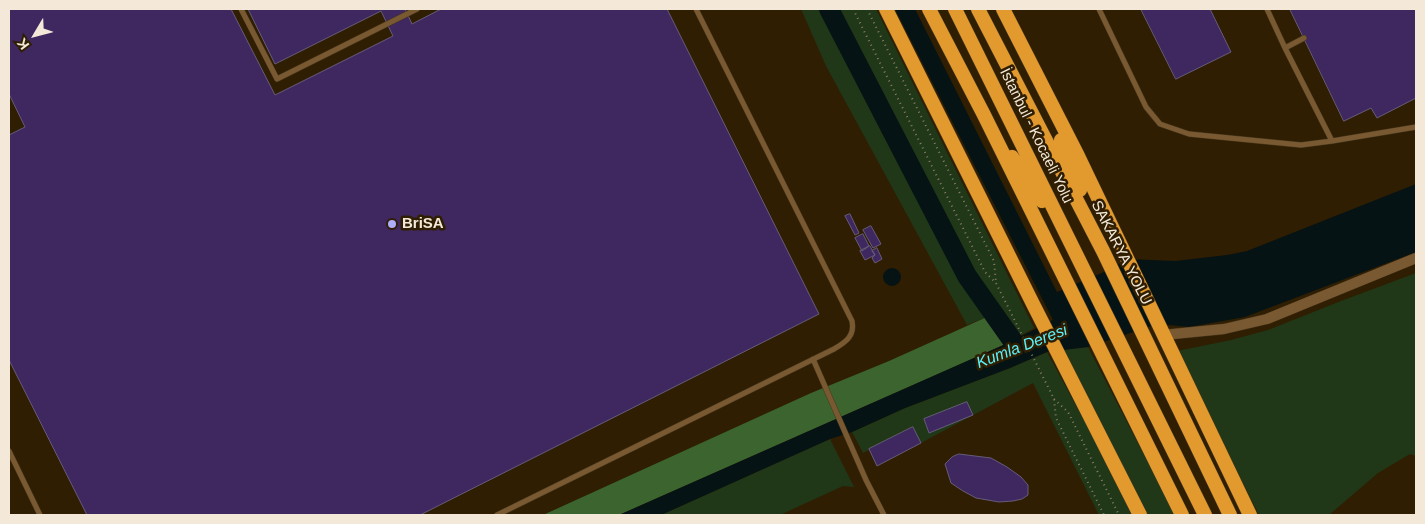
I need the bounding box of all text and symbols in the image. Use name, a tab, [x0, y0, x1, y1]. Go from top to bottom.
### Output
north arrow	[10, 10, 60, 60]
text: K	[14, 35, 32, 53]
street label: İstanbul - Kocaeli Yolu	[995, 66, 1077, 206]
street label: SAKARYA YOLU	[1087, 198, 1155, 308]
place label: BriSA	[402, 215, 444, 233]
marker: BriSA	[386, 218, 398, 230]
water label: Kumla Deresi	[974, 321, 1070, 373]

